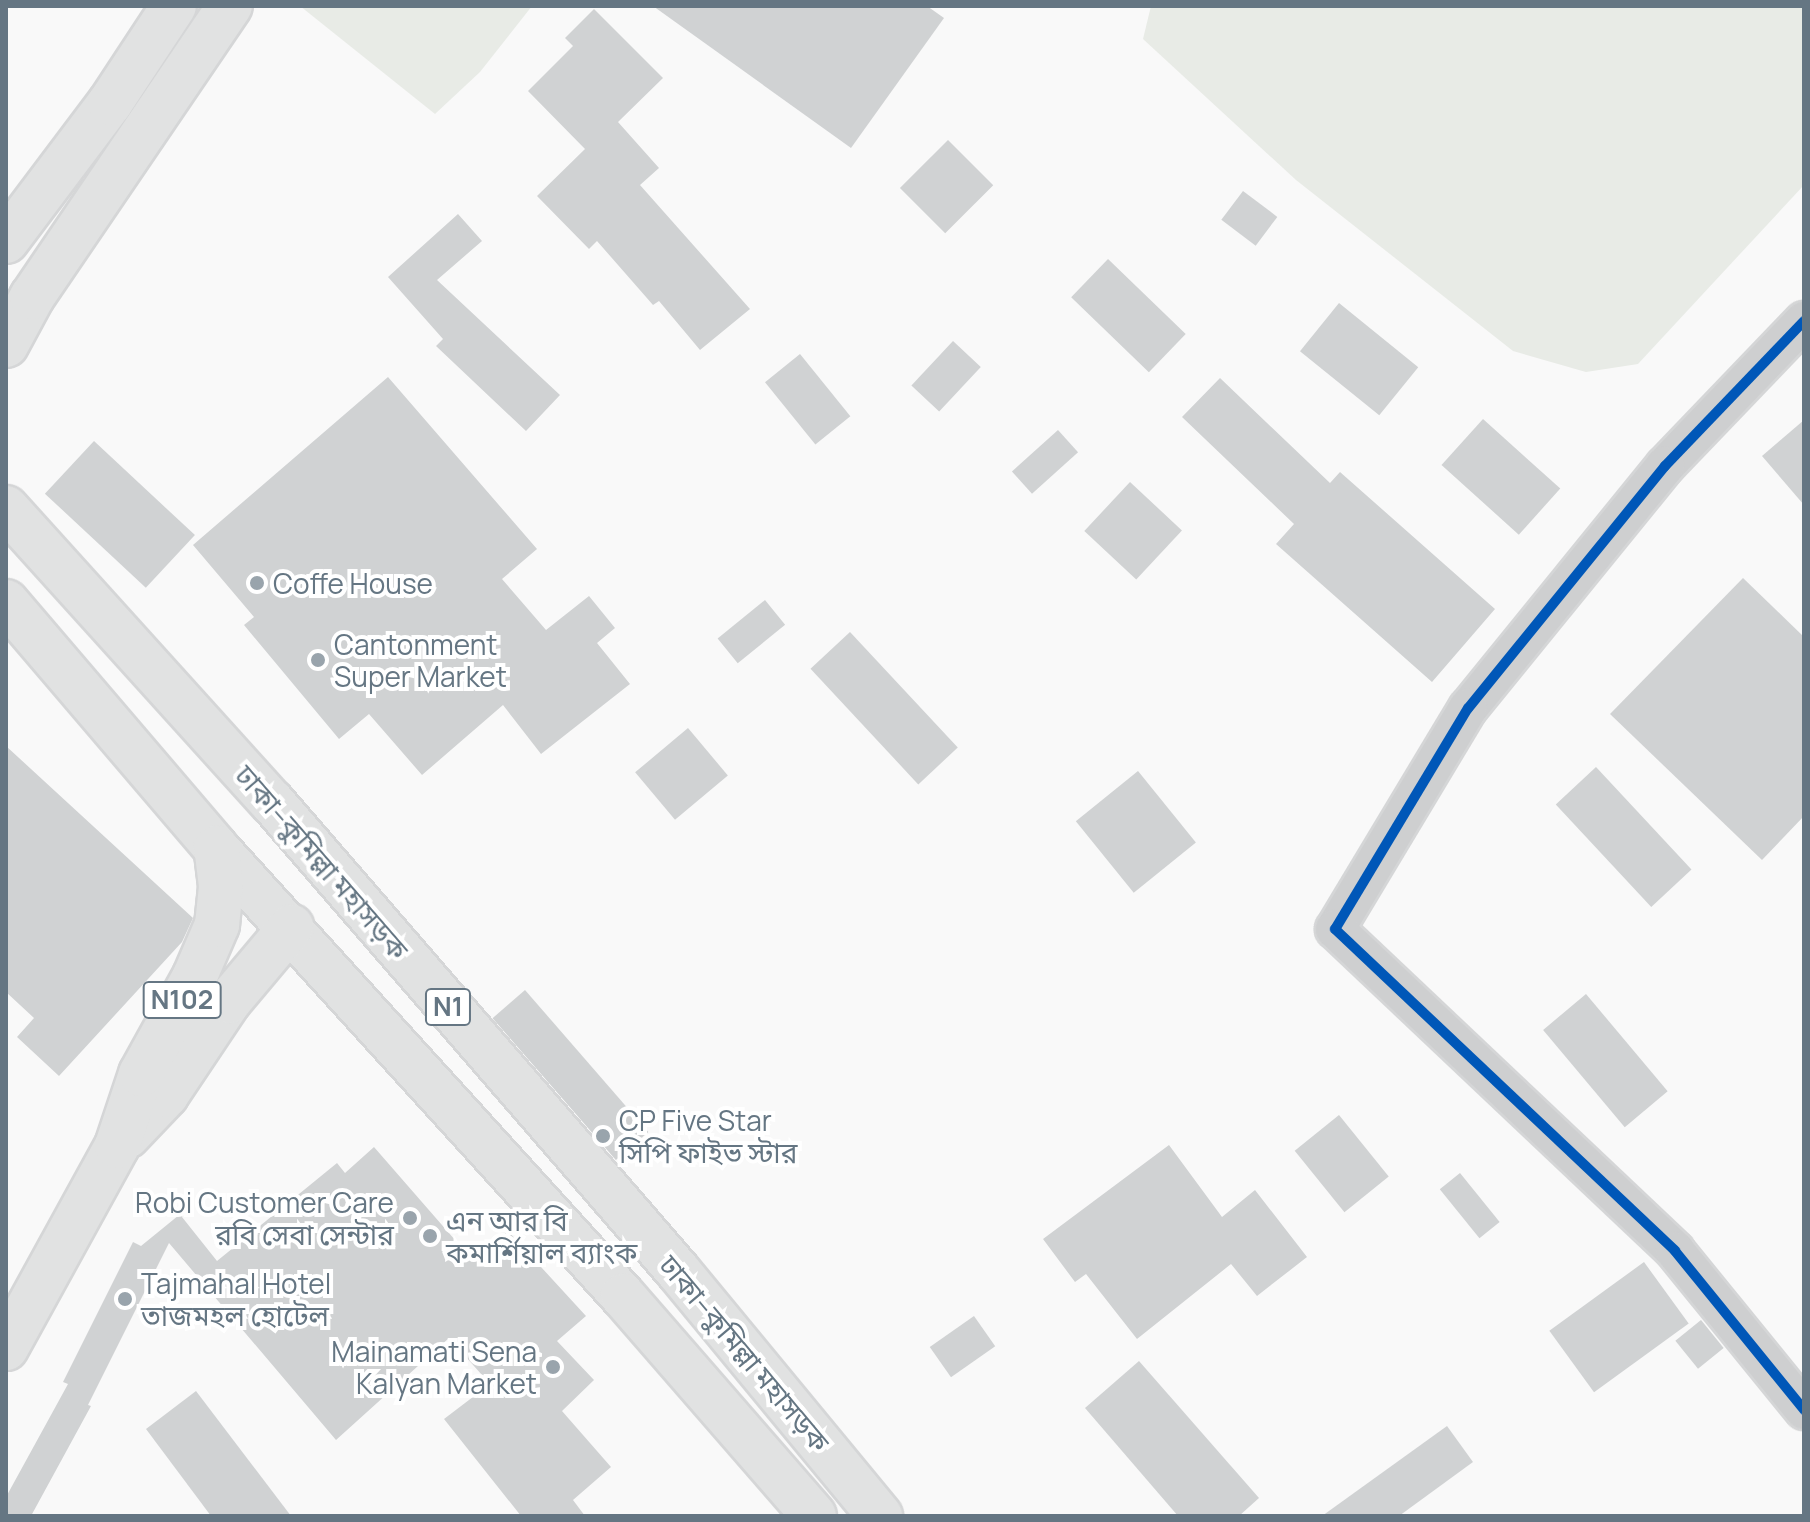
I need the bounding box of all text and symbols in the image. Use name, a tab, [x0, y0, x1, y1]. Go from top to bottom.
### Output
place label: Coffe House	[273, 566, 433, 600]
marker: Coffe House	[248, 574, 266, 592]
place label: Cantonment Super Market	[334, 627, 507, 693]
marker: Cantonment Super Market	[309, 651, 327, 669]
street label: ঢাকা–কুমিল্লা মহাসড়ক	[229, 758, 415, 966]
road number: N102	[142, 978, 222, 1022]
road number: N1	[424, 985, 472, 1029]
place label: CP Five Star সিপি ফাইভ স্টার	[619, 1103, 797, 1169]
marker: CP Five Star সিপি ফাইভ স্টার	[594, 1127, 612, 1145]
place label: Robi Customer Care রবি সেবা সেন্টার	[135, 1185, 394, 1251]
place label: এন আর বি কমার্শিয়াল ব্যাংক	[446, 1203, 637, 1269]
marker: Robi Customer Care রবি সেবা সেন্টার	[401, 1209, 419, 1227]
marker: এন আর বি কমার্শিয়াল ব্যাংক	[421, 1227, 439, 1245]
street label: ঢাকা–কুমিল্লা মহাসড়ক	[653, 1248, 837, 1458]
place label: Tajmahal Hotel তাজমহল হোটেল	[141, 1266, 331, 1332]
marker: Tajmahal Hotel তাজমহল হোটেল	[116, 1290, 134, 1308]
place label: Mainamati Sena Kalyan Market	[331, 1334, 537, 1400]
marker: Mainamati Sena Kalyan Market	[544, 1358, 562, 1376]

